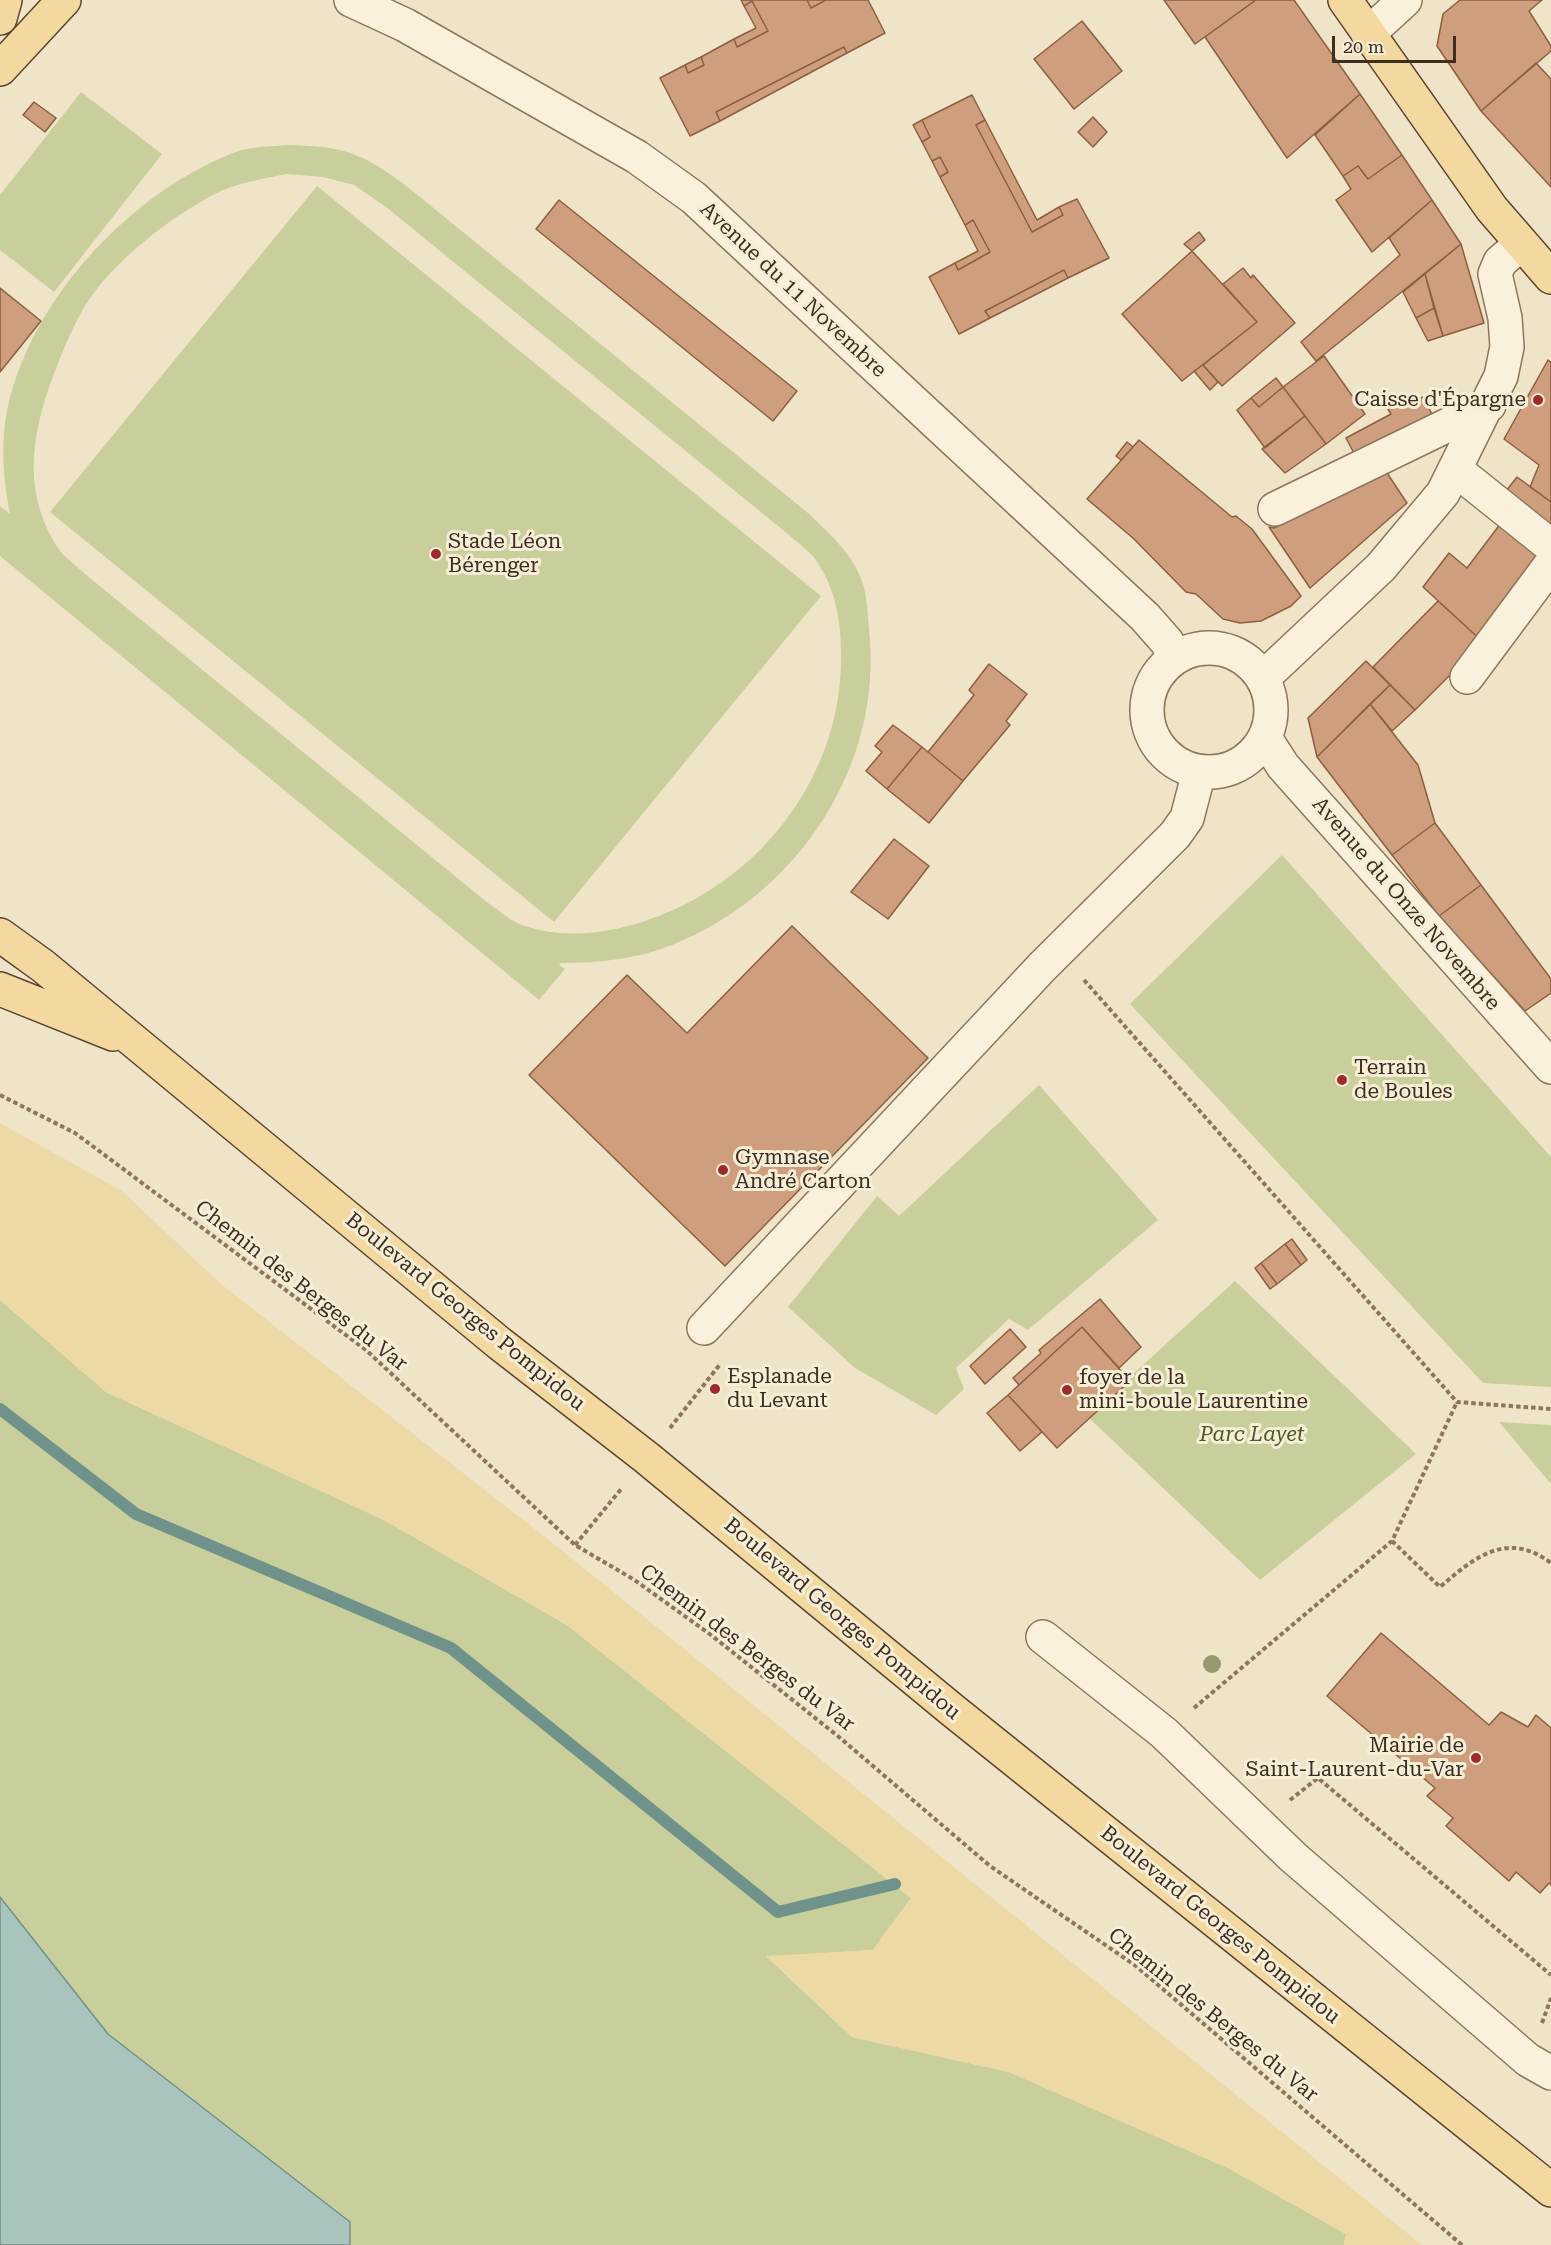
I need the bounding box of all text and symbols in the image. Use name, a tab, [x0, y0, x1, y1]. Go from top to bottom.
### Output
scale bar	[1335, 24, 1460, 62]
text: 20 m	[1343, 36, 1384, 57]
street label: Avenue du 11 Novembre	[694, 197, 892, 383]
place label: Caisse d'Épargne	[1354, 387, 1526, 413]
marker: Caisse d'Épargne	[1531, 393, 1545, 407]
place label: Stade Léon Bérenger	[448, 529, 561, 579]
marker: Stade Léon Bérenger	[429, 547, 443, 561]
street label: Avenue du Onze Novembre	[1307, 792, 1505, 1016]
place label: Terrain de Boules	[1354, 1055, 1452, 1105]
marker: Terrain de Boules	[1335, 1073, 1349, 1087]
place label: Gymnase André Carton	[735, 1145, 871, 1195]
marker: Gymnase André Carton	[716, 1163, 730, 1177]
street label: Chemin des Berges du Var	[190, 1195, 412, 1377]
street label: Boulevard Georges Pompidou	[340, 1207, 590, 1417]
place label: Esplanade du Levant	[727, 1364, 832, 1414]
place label: foyer de la mini-boule Laurentine	[1079, 1365, 1308, 1415]
marker: Esplanade du Levant	[708, 1382, 722, 1396]
marker: foyer de la mini-boule Laurentine	[1060, 1383, 1074, 1397]
park label: Parc Layet	[1199, 1422, 1305, 1448]
street label: Boulevard Georges Pompidou	[719, 1513, 965, 1725]
street label: Chemin des Berges du Var	[635, 1559, 859, 1737]
place label: Mairie de Saint-Laurent-du-Var	[1246, 1733, 1464, 1783]
marker: Mairie de Saint-Laurent-du-Var	[1469, 1751, 1483, 1765]
street label: Boulevard Georges Pompidou	[1095, 1820, 1345, 2030]
street label: Chemin des Berges du Var	[1103, 1923, 1323, 2107]

